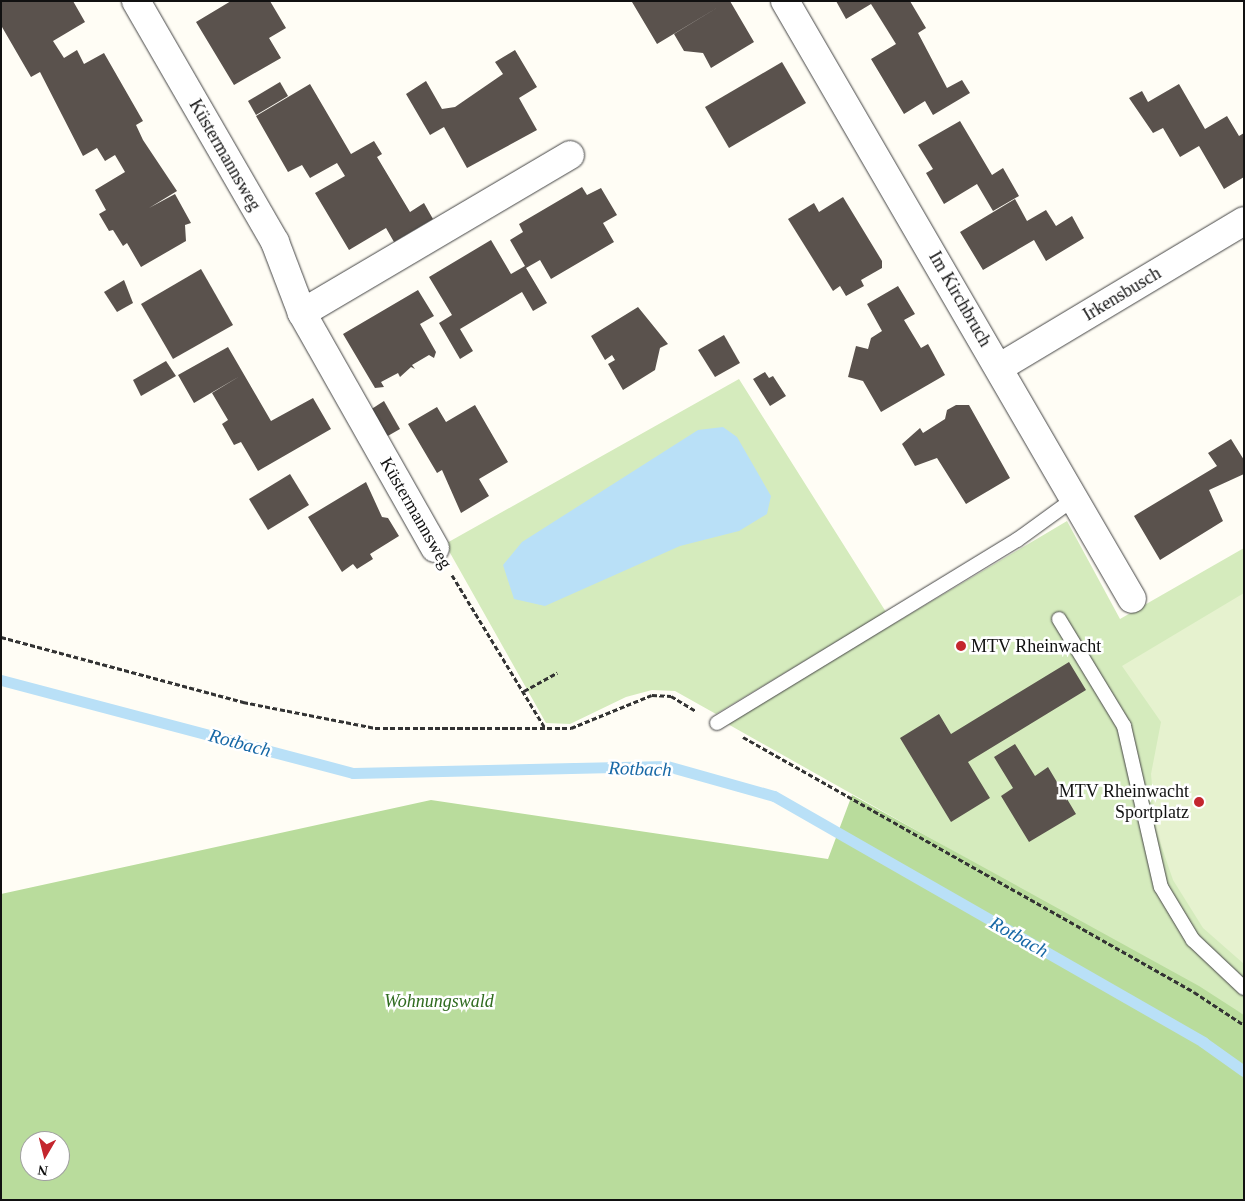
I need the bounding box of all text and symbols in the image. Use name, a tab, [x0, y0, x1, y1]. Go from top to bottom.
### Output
street label: Küstermannsweg	[184, 95, 266, 215]
street label: Im Kirchbruch	[924, 248, 996, 350]
street label: Irkensbusch	[1079, 262, 1165, 326]
street label: Küstermannsweg	[375, 453, 457, 573]
place label: MTV Rheinwacht	[971, 635, 1101, 657]
marker: MTV Rheinwacht	[955, 640, 967, 652]
water label: Rotbach	[206, 724, 274, 762]
water label: Rotbach	[608, 757, 672, 781]
place label: MTV Rheinwacht Sportplatz	[1059, 781, 1189, 824]
marker: MTV Rheinwacht Sportplatz	[1193, 796, 1205, 808]
water label: Rotbach	[986, 911, 1052, 963]
park label: Wohnungswald	[384, 990, 494, 1012]
north arrow	[20, 1131, 70, 1181]
text: N	[37, 1162, 49, 1178]

